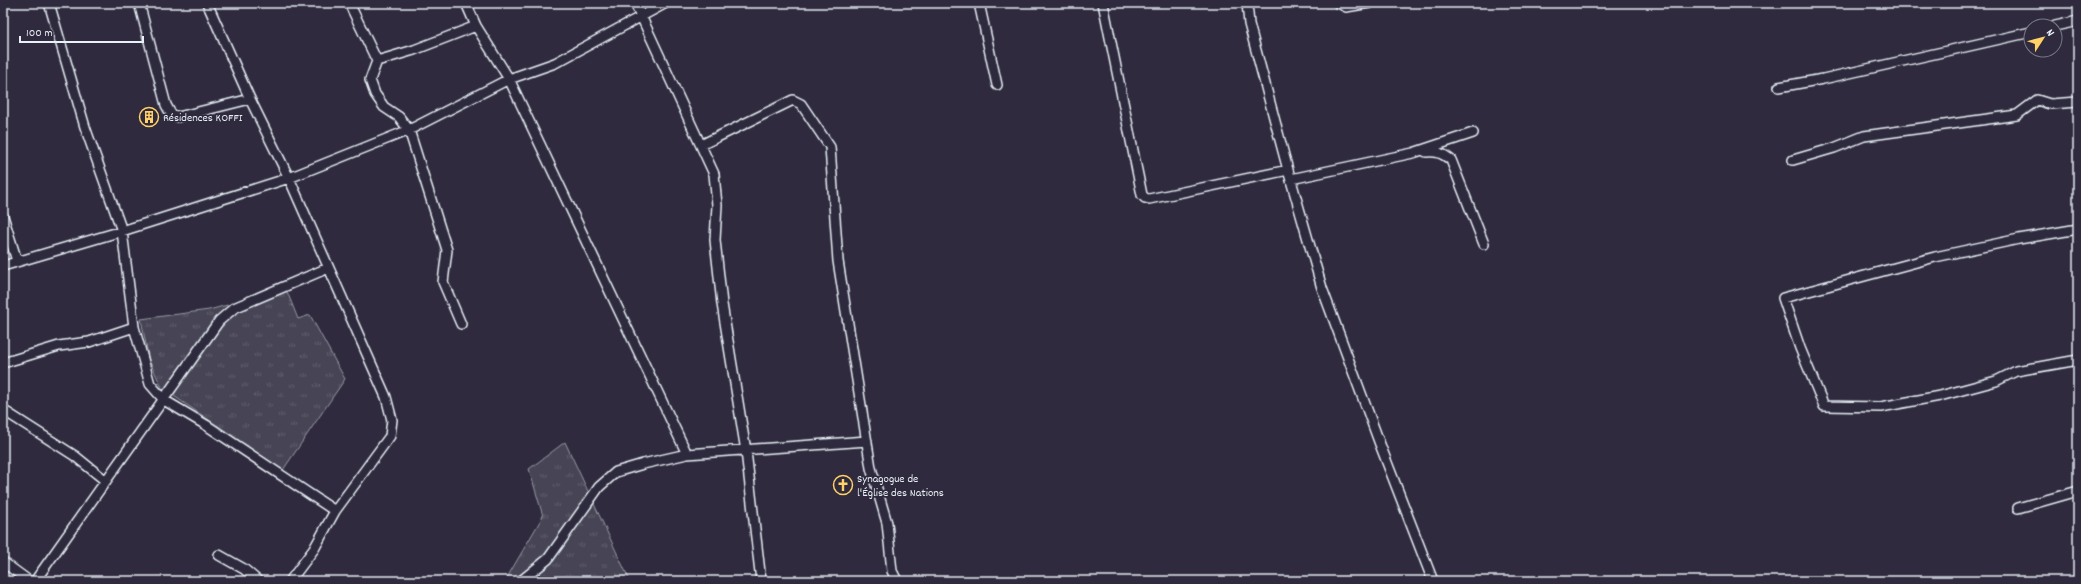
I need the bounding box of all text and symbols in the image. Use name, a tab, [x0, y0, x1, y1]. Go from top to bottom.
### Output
scale bar	[20, 18, 143, 44]
north arrow	[2023, 18, 2063, 58]
text: 100 m	[26, 25, 53, 42]
text: N	[2041, 26, 2058, 41]
building icon: Résidences KOFFI	[138, 106, 160, 128]
place label: Résidences KOFFI	[163, 110, 243, 127]
place label: Synagogue de l'Église des Nations	[857, 471, 944, 502]
church icon: Synagogue de l'Église des Nations	[832, 474, 854, 496]

